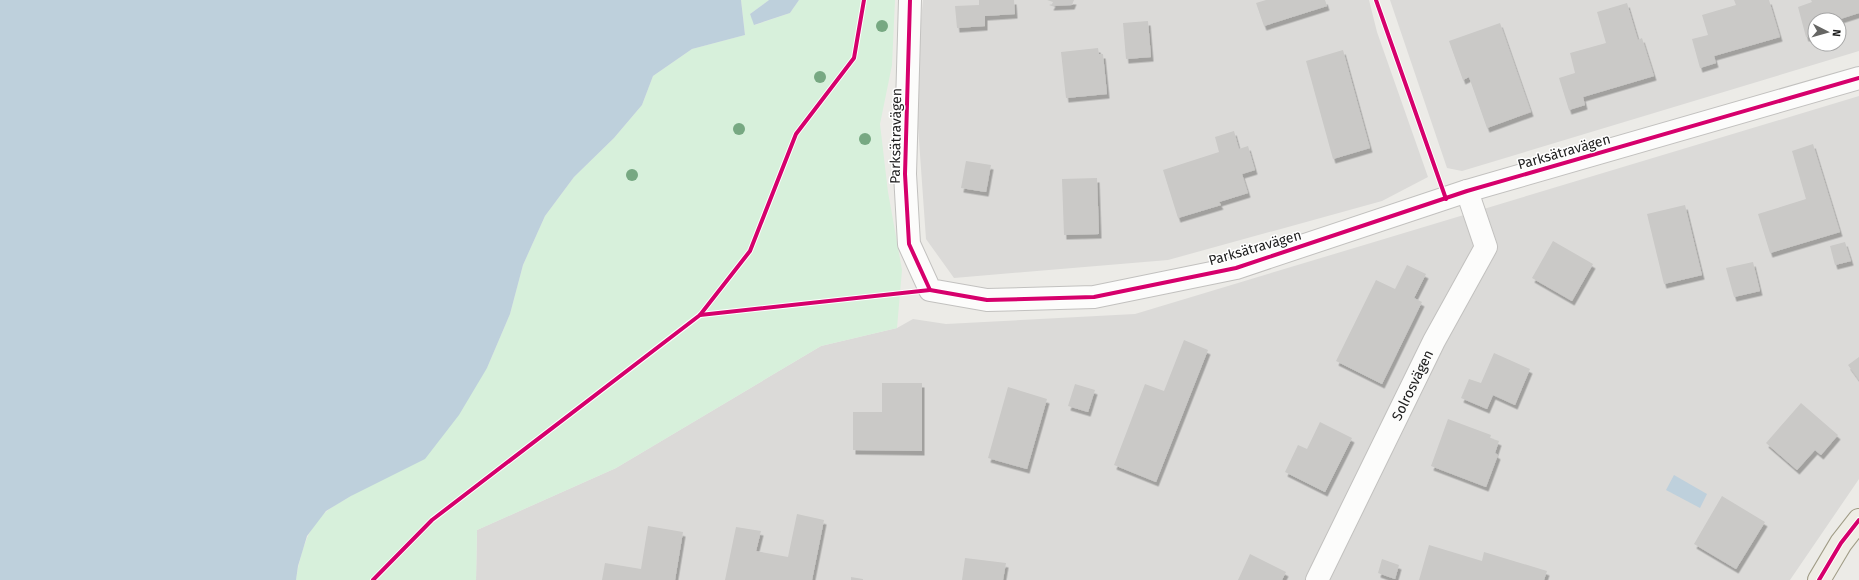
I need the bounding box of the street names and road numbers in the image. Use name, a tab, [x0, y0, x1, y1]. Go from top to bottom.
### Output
street label: Parksätravägen	[887, 88, 905, 184]
street label: Parksätravägen	[1516, 131, 1612, 173]
street label: Parksätravägen	[1207, 227, 1303, 269]
street label: Solrosvägen	[1388, 347, 1437, 423]

